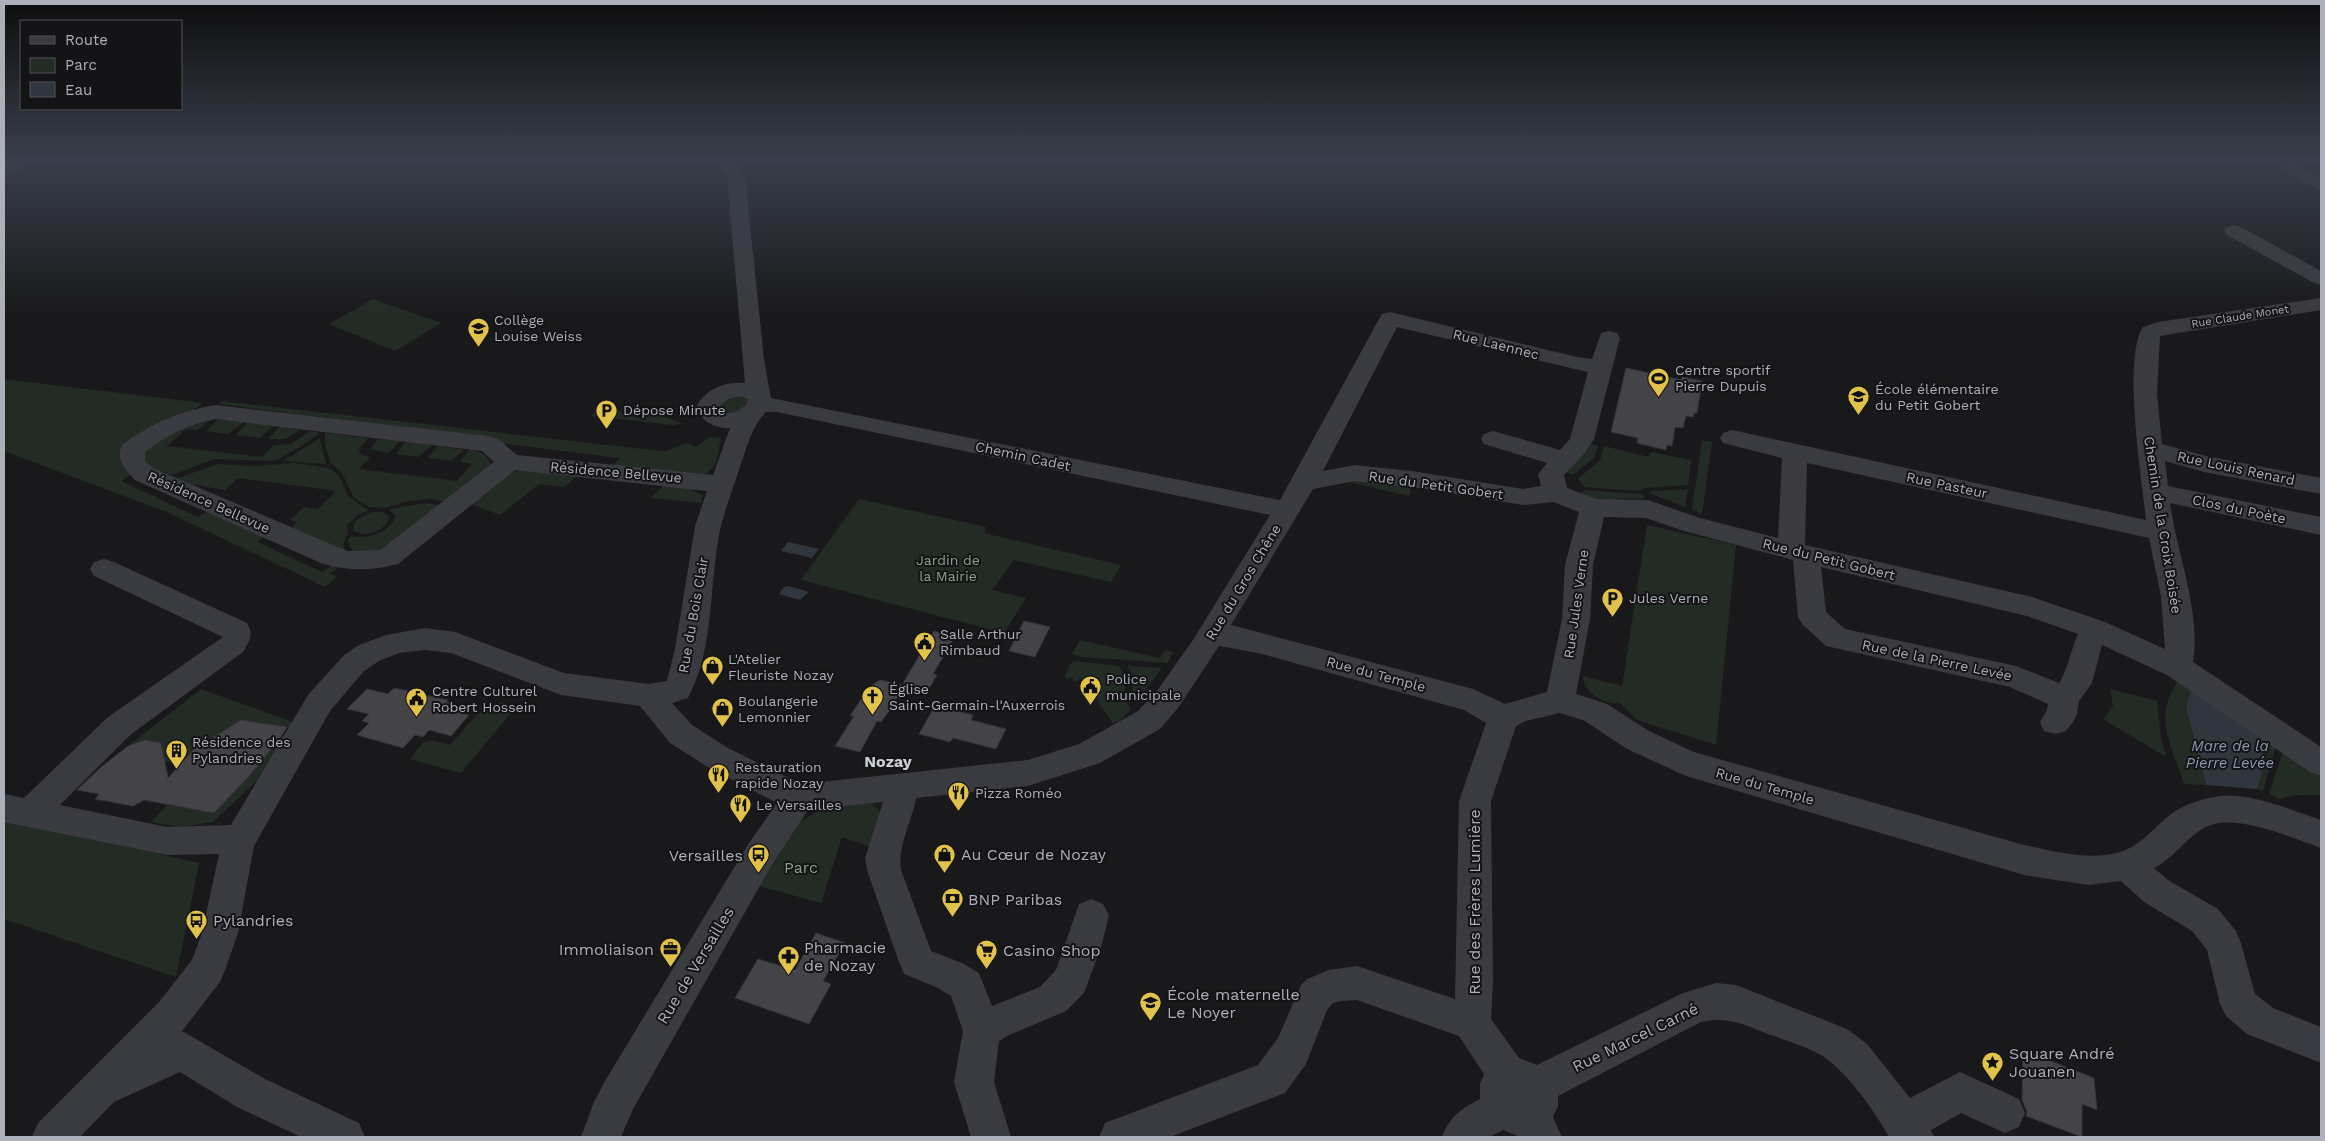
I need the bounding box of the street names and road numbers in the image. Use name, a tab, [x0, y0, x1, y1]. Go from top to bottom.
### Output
street label: Rue Claude Monet	[2190, 302, 2290, 331]
street label: Rue Laennec	[1451, 326, 1541, 362]
street label: Chemin de la Croix Boisée	[2141, 435, 2185, 615]
street label: Chemin Cadet	[974, 438, 1072, 474]
street label: Rue Louis Renard	[2176, 448, 2296, 488]
street label: Résidence Bellevue	[549, 458, 683, 486]
street label: Résidence Bellevue	[145, 468, 273, 536]
street label: Rue du Petit Gobert	[1368, 468, 1505, 502]
street label: Rue Pasteur	[1905, 469, 1989, 501]
street label: Clos du Poète	[2191, 491, 2287, 527]
street label: Rue du Gros Chêne	[1202, 521, 1284, 643]
street label: Rue du Petit Gobert	[1761, 535, 1897, 583]
street label: Rue Jules Verne	[1560, 549, 1592, 659]
street label: Rue du Bois Clair	[675, 555, 711, 674]
street label: Rue de la Pierre Levée	[1861, 636, 2013, 684]
street label: Rue du Temple	[1325, 653, 1427, 695]
street label: Rue du Temple	[1714, 764, 1816, 808]
street label: Rue des Frères Lumière	[1465, 809, 1484, 995]
street label: Rue de Versailles	[653, 903, 738, 1027]
street label: Rue Marcel Carné	[1569, 999, 1701, 1076]

